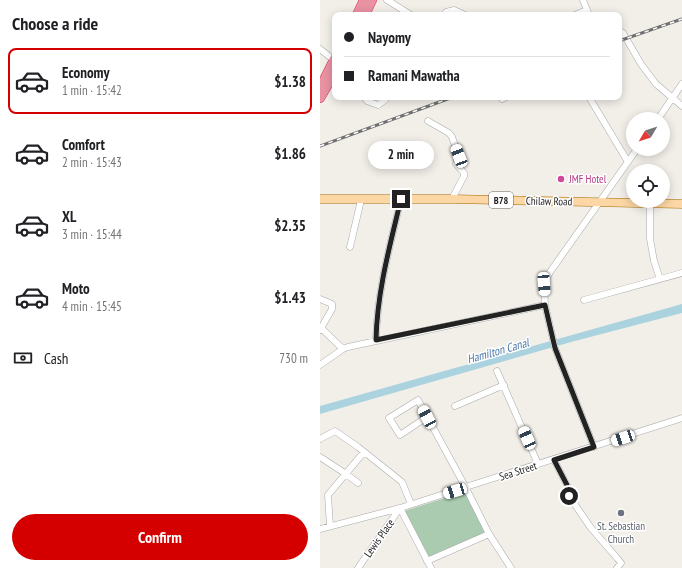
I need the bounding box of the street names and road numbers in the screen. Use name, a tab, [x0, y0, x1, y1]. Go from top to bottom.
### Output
road number: B78	[489, 192, 513, 208]
street label: Chilaw Road	[526, 194, 573, 208]
street label: Sea Street	[497, 458, 539, 484]
street label: Lewis Place	[361, 516, 398, 560]

